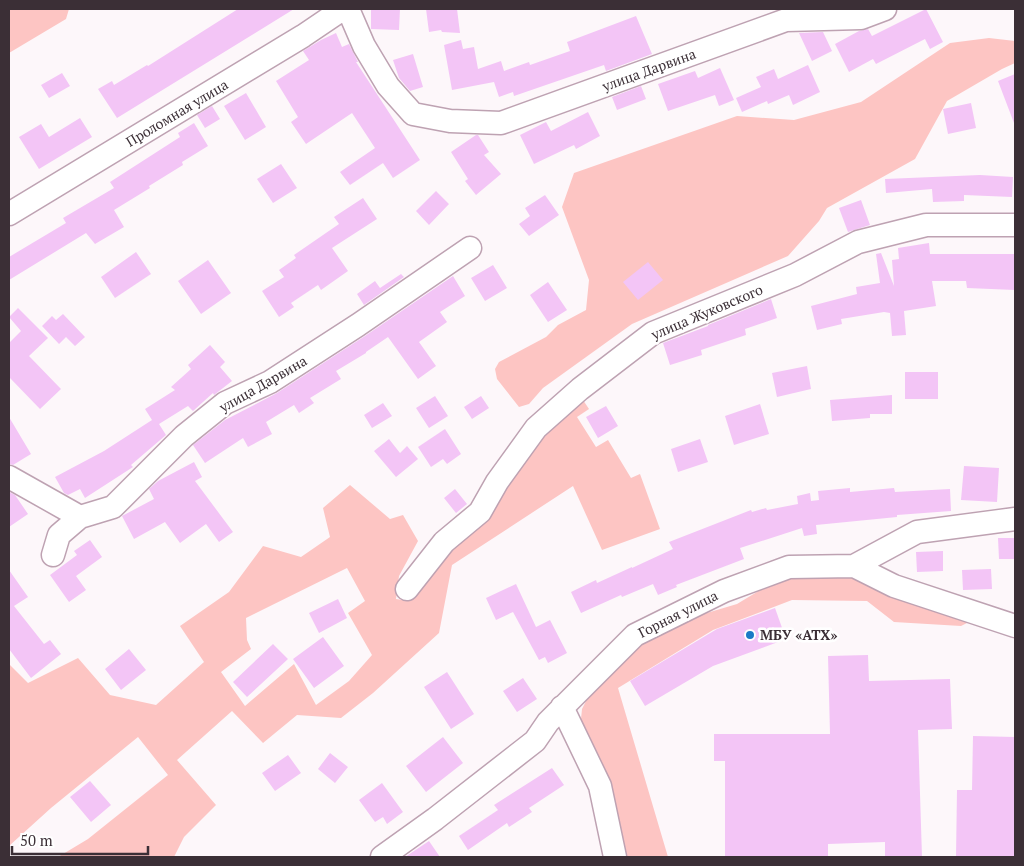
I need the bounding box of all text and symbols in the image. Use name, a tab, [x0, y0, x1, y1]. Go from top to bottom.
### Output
street label: улица Дарвина	[599, 44, 698, 96]
street label: Проломная улица	[122, 75, 231, 151]
street label: улица Жуковского	[647, 279, 766, 344]
street label: улица Дарвина	[215, 351, 310, 417]
street label: Горная улица	[635, 585, 721, 642]
place label: МБУ «АТХ»	[760, 625, 838, 644]
marker: МБУ «АТХ»	[744, 629, 756, 641]
scale bar	[12, 824, 149, 856]
text: 50 m	[20, 830, 53, 850]

